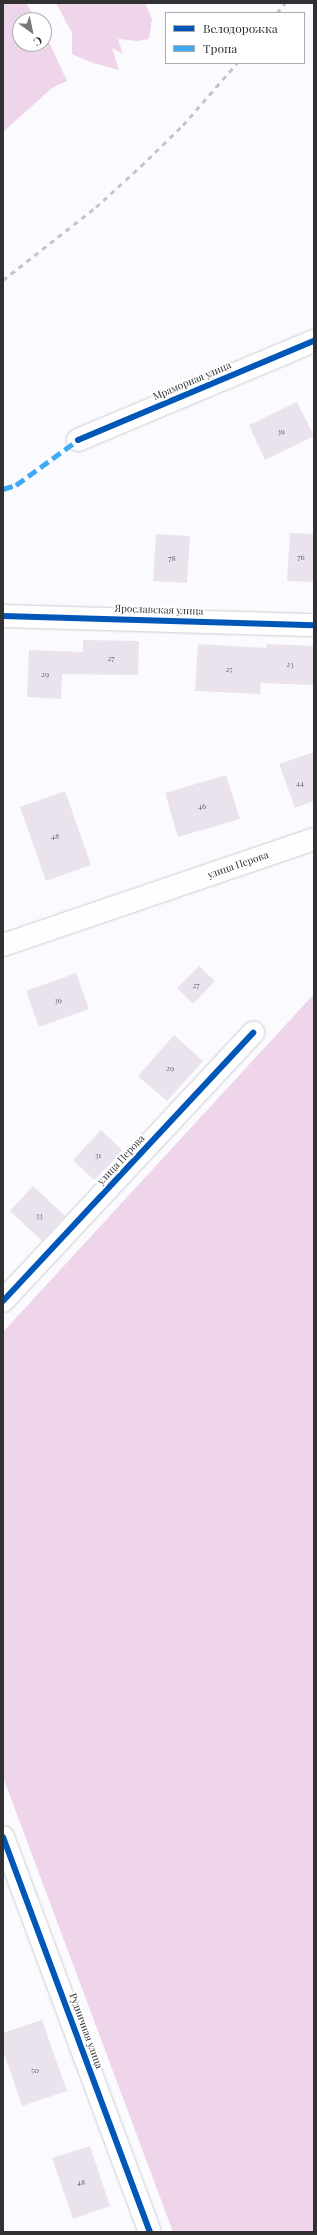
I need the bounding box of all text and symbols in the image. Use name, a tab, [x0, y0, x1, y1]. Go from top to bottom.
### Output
north arrow	[12, 12, 52, 52]
legend	[165, 12, 305, 64]
text: Велодорожка	[203, 20, 278, 36]
text: С	[31, 33, 46, 50]
text: Тропа	[203, 40, 237, 56]
street label: Мраморная улица	[151, 359, 233, 403]
house number: 39	[277, 426, 285, 436]
house number: 76	[297, 552, 305, 562]
house number: 78	[168, 553, 176, 563]
street label: Ярославская улица	[114, 602, 204, 618]
house number: 27	[107, 653, 115, 663]
house number: 23	[286, 659, 294, 669]
house number: 25	[225, 664, 233, 674]
house number: 29	[41, 669, 49, 679]
house number: 44	[296, 778, 304, 788]
house number: 46	[198, 801, 206, 811]
house number: 48	[51, 831, 59, 841]
street label: улица Перова	[206, 849, 270, 881]
house number: 27	[192, 980, 200, 990]
house number: 39	[54, 995, 62, 1005]
house number: 29	[166, 1063, 174, 1073]
street label: улица Перова	[95, 1133, 147, 1187]
house number: 31	[95, 1150, 101, 1160]
house number: 33	[35, 1210, 43, 1220]
street label: Рудничная улица	[67, 1992, 105, 2070]
house number: 50	[31, 2065, 39, 2075]
house number: 48	[77, 2177, 85, 2187]

